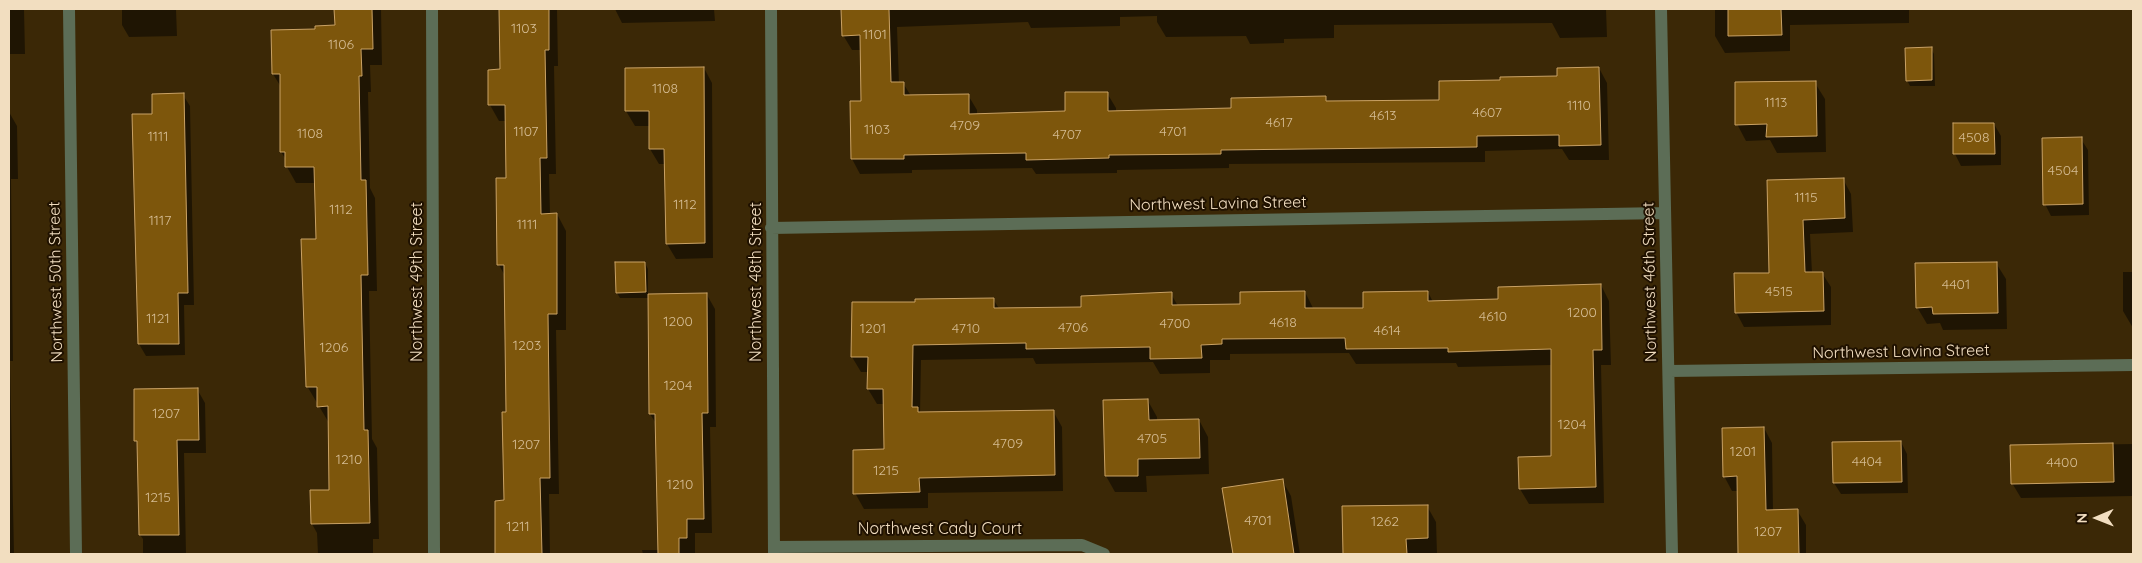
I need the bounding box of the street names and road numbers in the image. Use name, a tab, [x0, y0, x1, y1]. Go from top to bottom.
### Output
street label: Northwest Lavina Street	[1129, 193, 1307, 215]
street label: Northwest 50th Street	[45, 201, 67, 363]
street label: Northwest 49th Street	[407, 202, 427, 362]
street label: Northwest 48th Street	[746, 202, 766, 362]
street label: Northwest 46th Street	[1639, 202, 1661, 362]
street label: Northwest Lavina Street	[1812, 341, 1990, 363]
street label: Northwest Cady Court	[858, 519, 1022, 539]

